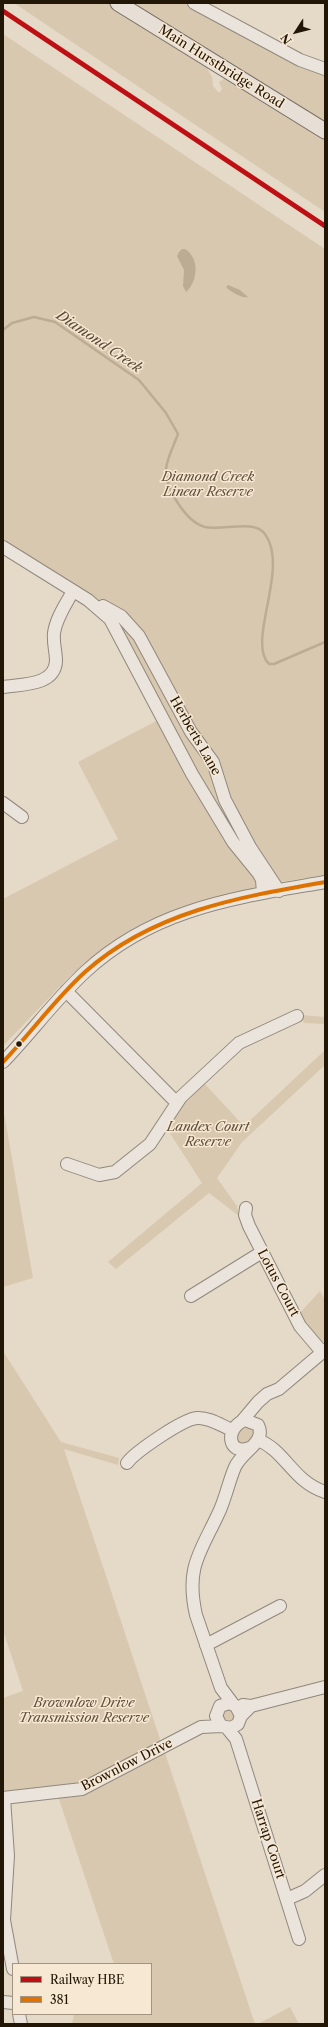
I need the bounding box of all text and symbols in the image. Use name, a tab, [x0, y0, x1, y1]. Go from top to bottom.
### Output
north arrow	[276, 12, 316, 52]
street label: Main Hurstbridge Road	[155, 22, 287, 112]
text: N	[278, 31, 295, 47]
water label: Diamond Creek	[53, 307, 145, 377]
park label: Diamond Creek Linear Reserve	[162, 469, 254, 500]
street label: Herberts Lane	[166, 694, 224, 778]
unlabelled marker	[14, 1039, 24, 1049]
park label: Landex Court Reserve	[167, 1119, 249, 1150]
street label: Lotus Court	[254, 1247, 302, 1319]
park label: Brownlow Drive Transmission Reserve	[19, 1695, 149, 1726]
street label: Brownlow Drive	[79, 1735, 175, 1795]
street label: Harrap Court	[248, 1797, 288, 1881]
legend	[12, 1963, 152, 2015]
text: Railway HBE	[50, 1972, 124, 1987]
text: 381	[50, 1992, 69, 2007]

